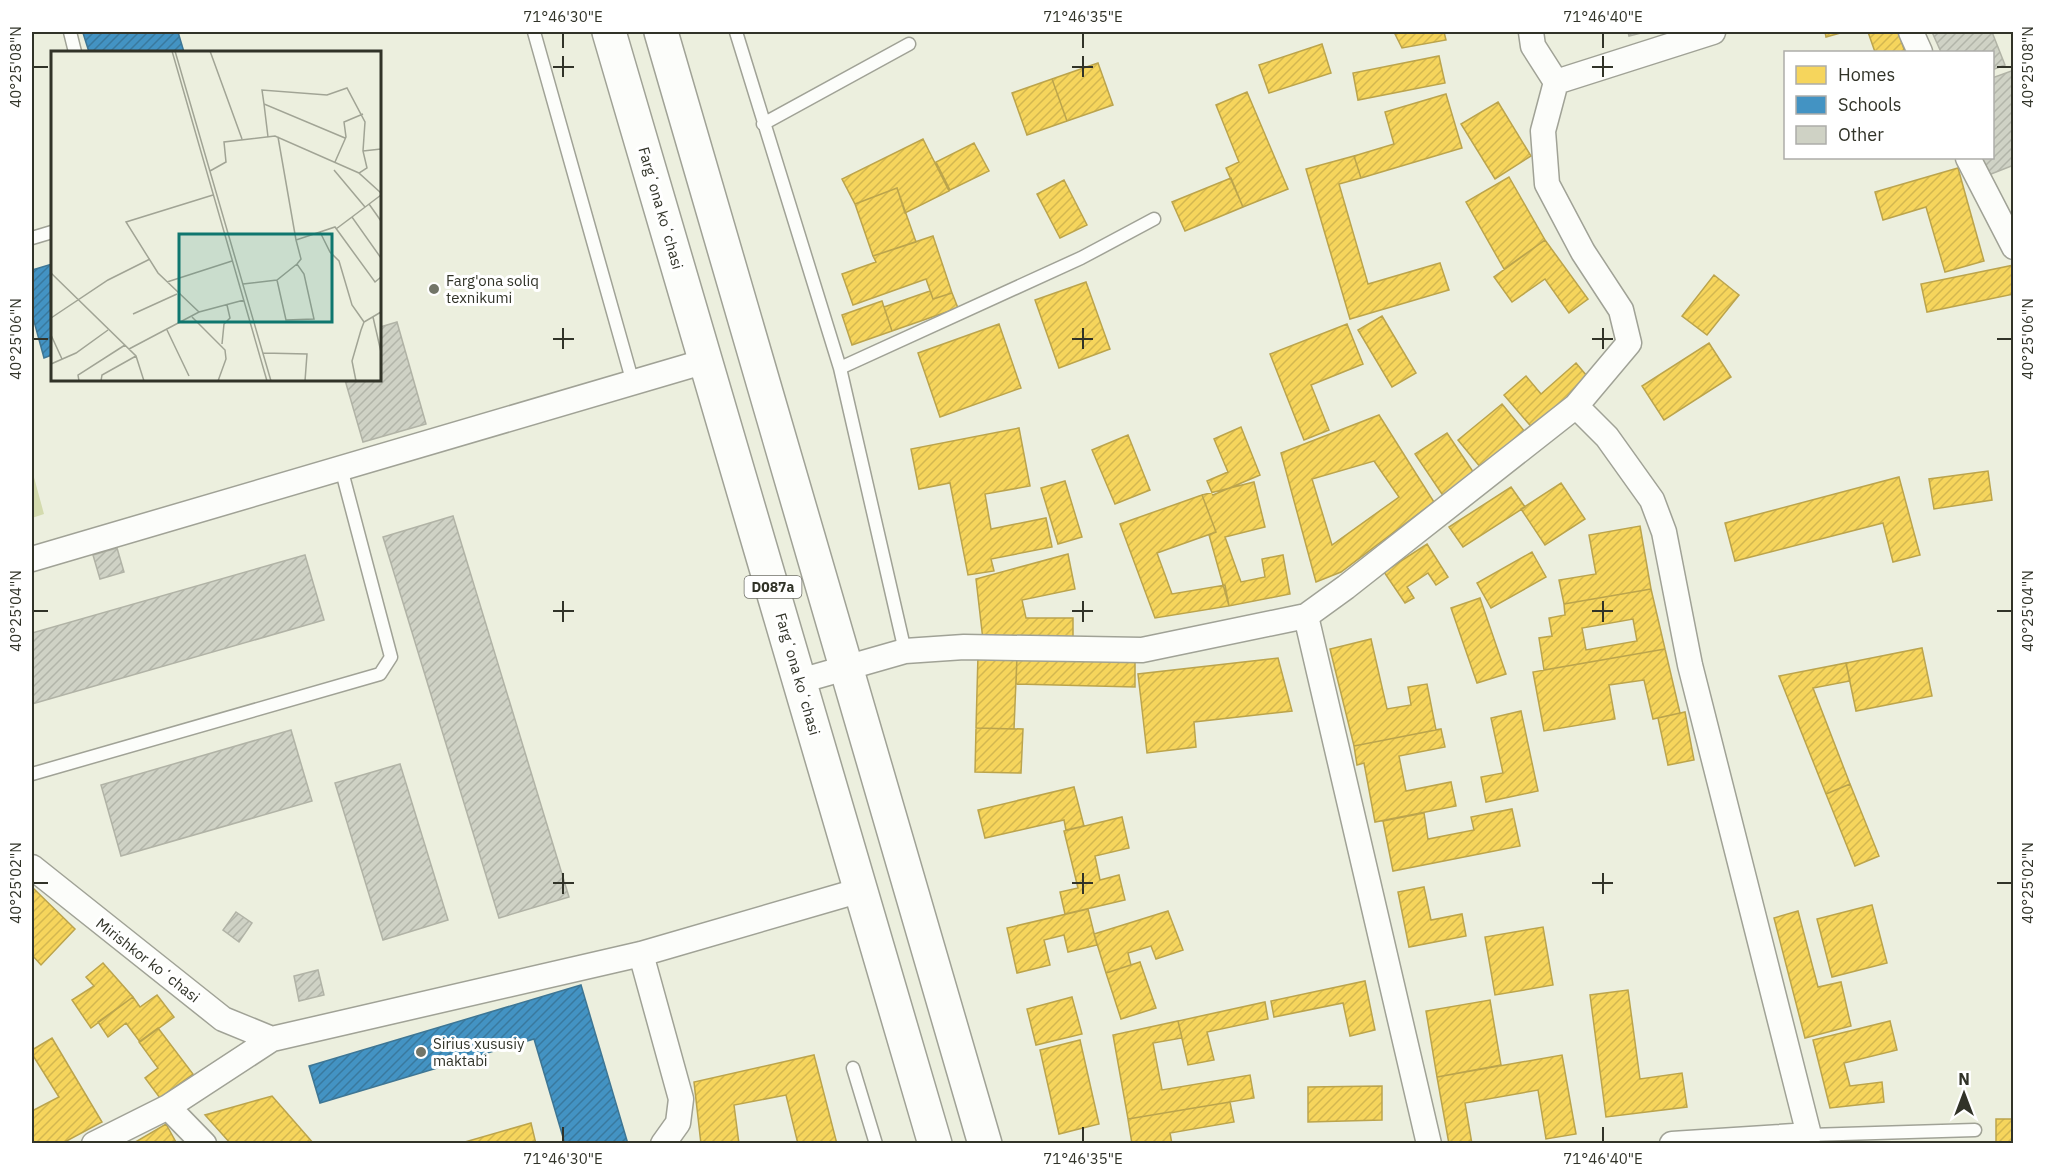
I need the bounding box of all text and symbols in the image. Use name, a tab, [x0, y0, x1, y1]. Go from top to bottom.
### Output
text: 71°46'30"E	[523, 7, 603, 26]
text: 71°46'35"E	[1043, 7, 1123, 26]
text: 71°46'40"E	[1563, 7, 1643, 26]
text: 40°25'08"N	[6, 26, 25, 108]
text: 40°25'08"N	[2018, 26, 2037, 108]
inset map	[51, 51, 381, 381]
legend	[1784, 51, 1994, 159]
text: Homes	[1838, 63, 1895, 86]
text: Schools	[1838, 93, 1902, 116]
text: Other	[1838, 123, 1884, 146]
street label: Fargʻona koʻchasi	[634, 145, 688, 271]
place label: Farg'ona soliq texnikumi	[446, 271, 539, 307]
marker: Farg'ona soliq texnikumi	[427, 282, 441, 296]
text: 40°25'06"N	[6, 298, 25, 380]
text: 40°25'06"N	[2018, 298, 2037, 380]
text: 40°25'04"N	[6, 570, 25, 652]
text: 40°25'04"N	[2018, 570, 2037, 652]
road number: D087a	[744, 576, 802, 598]
street label: Fargʻona koʻchasi	[771, 611, 825, 737]
text: 40°25'02"N	[6, 842, 25, 924]
text: 40°25'02"N	[2018, 842, 2037, 924]
street label: Mirishkor koʻchasi	[92, 914, 204, 1006]
place label: Sirius xususiy maktabi	[433, 1034, 525, 1070]
marker: Sirius xususiy maktabi	[414, 1045, 428, 1059]
north arrow	[1934, 1064, 1994, 1124]
text: N	[1958, 1069, 1970, 1089]
text: 71°46'30"E	[523, 1149, 603, 1168]
text: 71°46'35"E	[1043, 1149, 1123, 1168]
text: 71°46'40"E	[1563, 1149, 1643, 1168]

